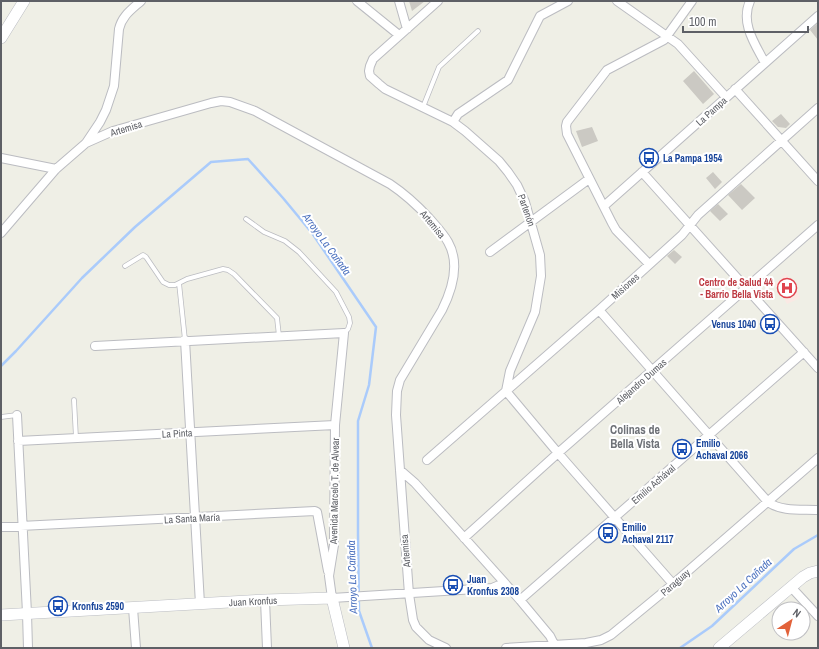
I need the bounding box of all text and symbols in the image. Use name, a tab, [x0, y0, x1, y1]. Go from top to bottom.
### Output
scale bar	[683, 8, 808, 34]
text: 100 m	[689, 14, 716, 30]
street label: La Pampa	[693, 94, 730, 129]
street label: Artemisa	[108, 117, 144, 140]
bus stop icon: La Pampa 1954	[638, 147, 660, 169]
place label: La Pampa 1954	[663, 152, 723, 165]
street label: Partenón	[515, 192, 538, 228]
street label: Artemisa	[416, 207, 448, 241]
water label: Arroyo La Cañada	[299, 209, 354, 278]
street label: Misiones	[609, 270, 642, 302]
place label: Centro de Salud 44 - Barrio Bella Vista	[699, 276, 773, 301]
hospital icon: Centro de Salud 44 - Barrio Bella Vista	[776, 277, 798, 299]
bus stop icon: Venus 1040	[759, 313, 781, 335]
place label: Venus 1040	[711, 318, 756, 331]
street label: Alejandro Dumas	[613, 356, 669, 408]
district label: Colinas de Bella Vista	[610, 422, 660, 452]
street label: La Pinta	[161, 426, 193, 441]
street label: Avenida Marcelo T. de Alvear	[327, 437, 342, 545]
place label: Emilio Achaval 2066	[696, 437, 748, 462]
bus stop icon: Emilio Achaval 2066	[671, 438, 693, 460]
street label: Emilio Achával	[629, 462, 678, 507]
street label: La Santa María	[164, 511, 221, 526]
place label: Emilio Achaval 2117	[622, 521, 674, 546]
bus stop icon: Emilio Achaval 2117	[597, 522, 619, 544]
street label: Artemisa	[398, 534, 413, 569]
water label: Arroyo La Cañada	[344, 540, 360, 615]
water label: Arroyo La Cañada	[711, 555, 775, 616]
street label: Paraguay	[658, 565, 694, 599]
place label: Juan Kronfus 2308	[467, 573, 519, 598]
bus stop icon: Juan Kronfus 2308	[442, 574, 464, 596]
street label: Juan Kronfus	[229, 594, 277, 609]
bus stop icon: Kronfus 2590	[47, 595, 69, 617]
place label: Kronfus 2590	[72, 600, 124, 613]
north arrow	[771, 601, 811, 641]
text: N	[790, 605, 804, 620]

